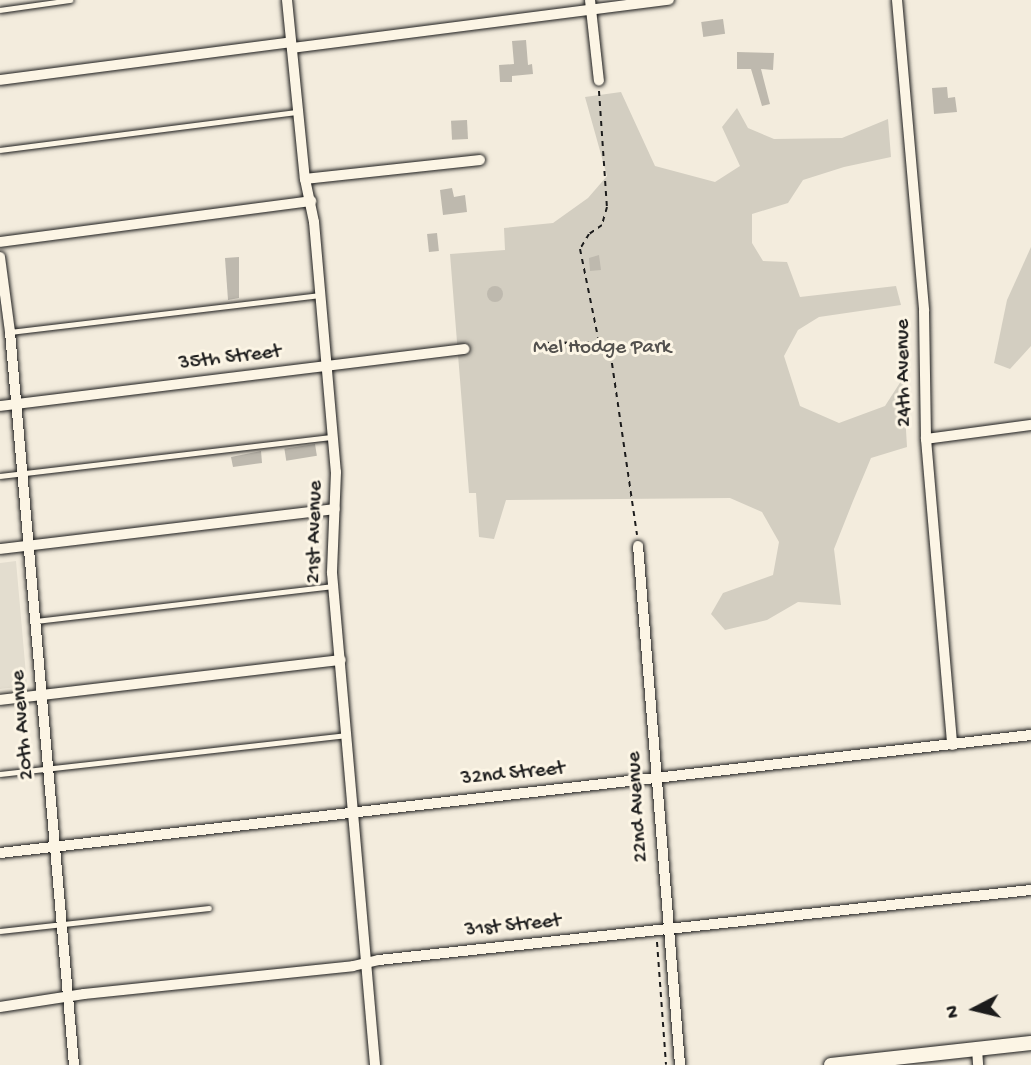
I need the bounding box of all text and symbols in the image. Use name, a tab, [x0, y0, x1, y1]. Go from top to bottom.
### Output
street label: 24th Avenue	[891, 319, 919, 427]
park label: Mel Hodge Park	[533, 336, 671, 362]
street label: 35th Street	[177, 340, 283, 378]
street label: 21st Avenue	[303, 480, 329, 584]
street label: 20th Avenue	[7, 669, 41, 781]
street label: 22nd Avenue	[623, 751, 655, 863]
street label: 32nd Street	[460, 757, 566, 793]
street label: 31st Street	[464, 909, 562, 945]
north arrow	[940, 974, 1010, 1044]
text: N	[941, 1004, 966, 1019]

